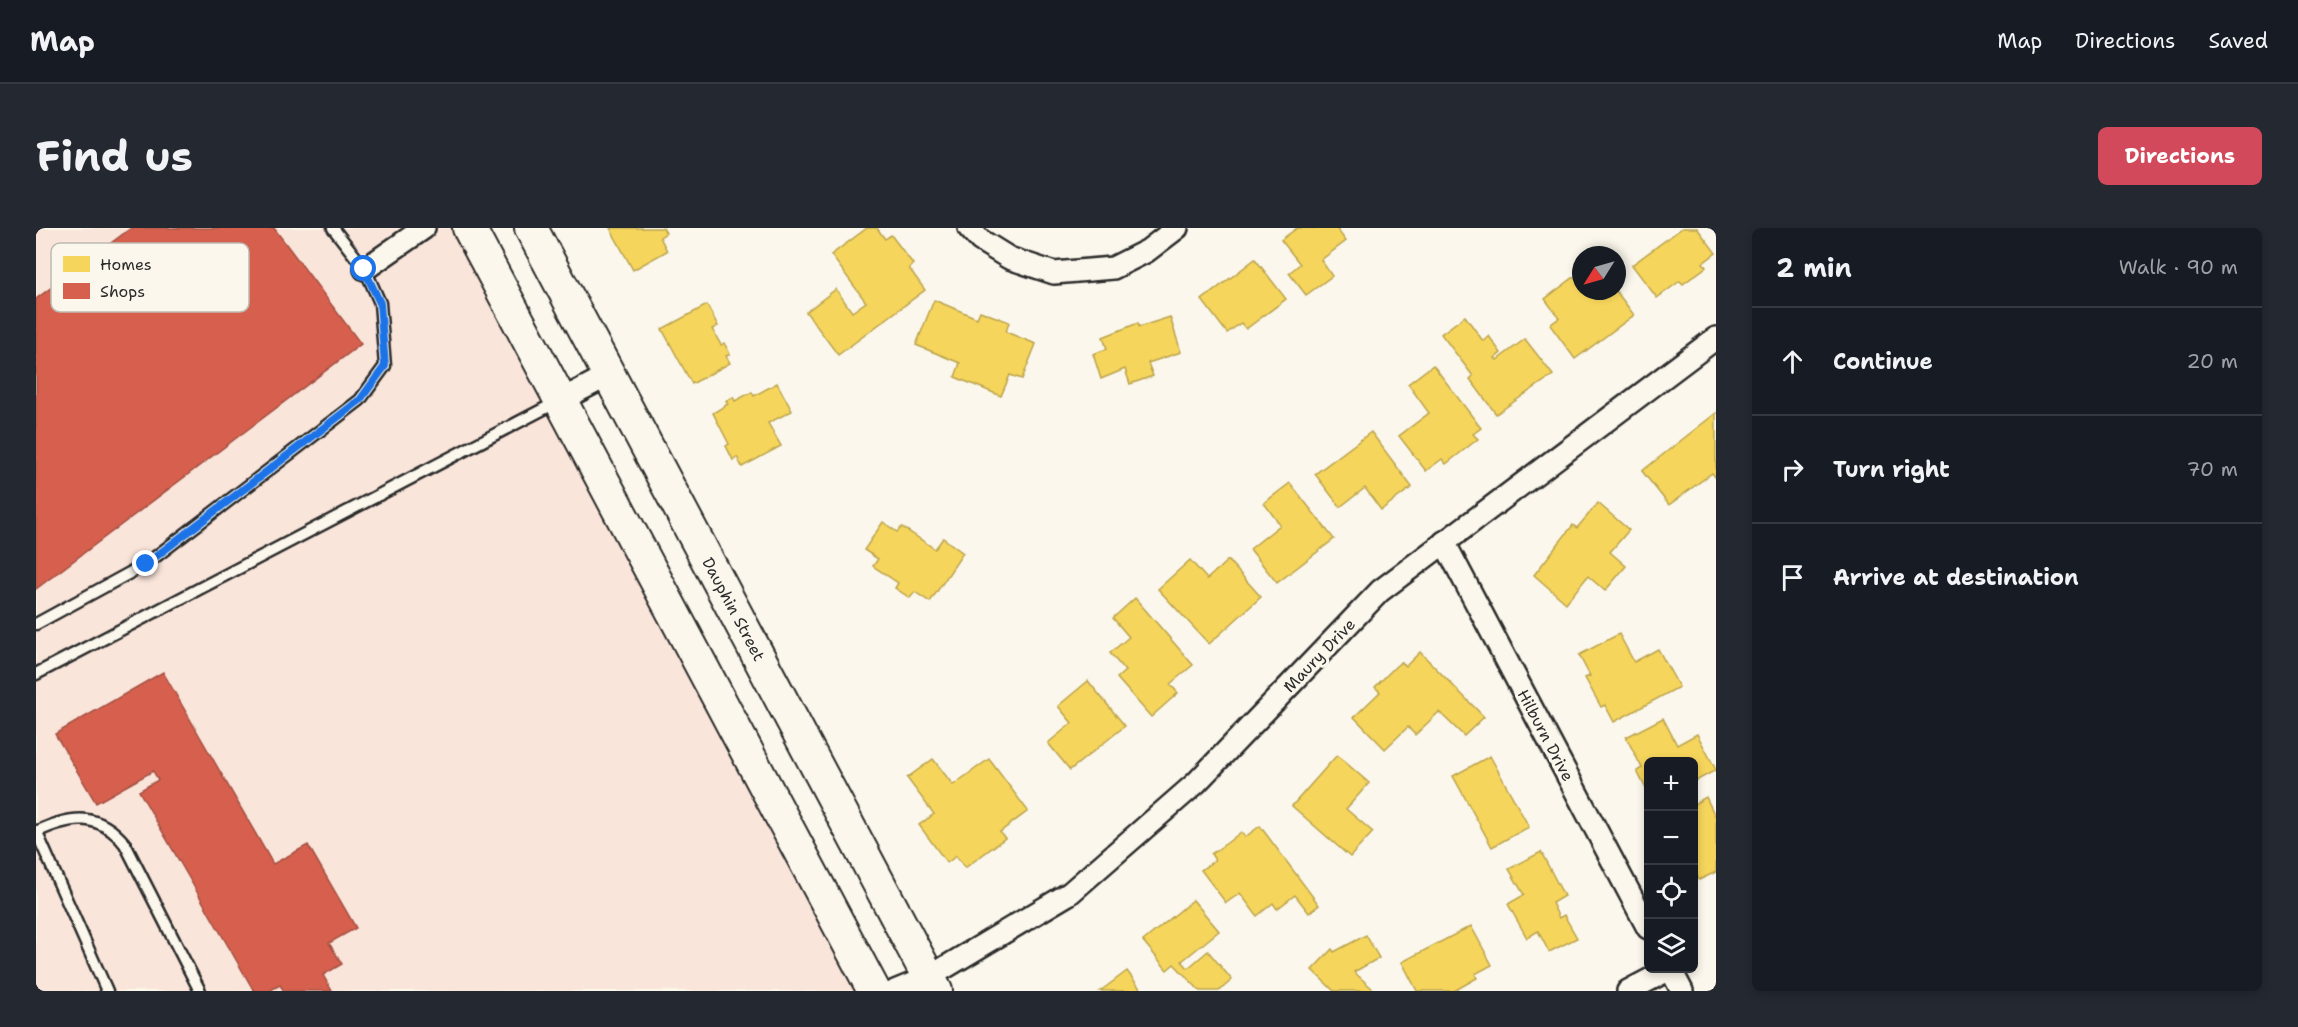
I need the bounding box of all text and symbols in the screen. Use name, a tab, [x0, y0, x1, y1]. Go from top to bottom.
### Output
text: Map	[30, 22, 95, 60]
text: Map	[1997, 27, 2042, 55]
text: Directions	[2075, 27, 2175, 55]
text: Saved	[2208, 27, 2268, 55]
button: Directions	[2098, 127, 2262, 185]
text: Find us	[36, 128, 193, 184]
legend	[51, 243, 249, 312]
north arrow	[1572, 246, 1626, 300]
text: 2 min	[1776, 250, 1852, 285]
text: Homes	[100, 254, 152, 275]
text: Walk · 90 m	[2119, 254, 2238, 280]
route start	[350, 255, 376, 281]
text: Shops	[100, 281, 145, 302]
icon: ahead	[1776, 345, 1809, 378]
text: Continue	[1833, 347, 1933, 376]
text: 20 m	[2187, 348, 2238, 374]
icon: right	[1776, 453, 1809, 486]
text: Turn right	[1833, 455, 1950, 484]
text: 70 m	[2186, 456, 2238, 482]
route end	[132, 550, 158, 576]
street label: Dauphin Street	[697, 554, 770, 665]
icon: arrive	[1776, 561, 1809, 594]
text: Arrive at destination	[1833, 563, 2079, 592]
street label: Maury Drive	[1279, 614, 1360, 697]
street label: Hilburn Drive	[1513, 686, 1579, 785]
map controls	[1644, 757, 1698, 973]
button: +	[1644, 757, 1698, 811]
button: −	[1644, 811, 1698, 865]
button: locate	[1644, 865, 1698, 919]
button: layers	[1644, 919, 1698, 973]

